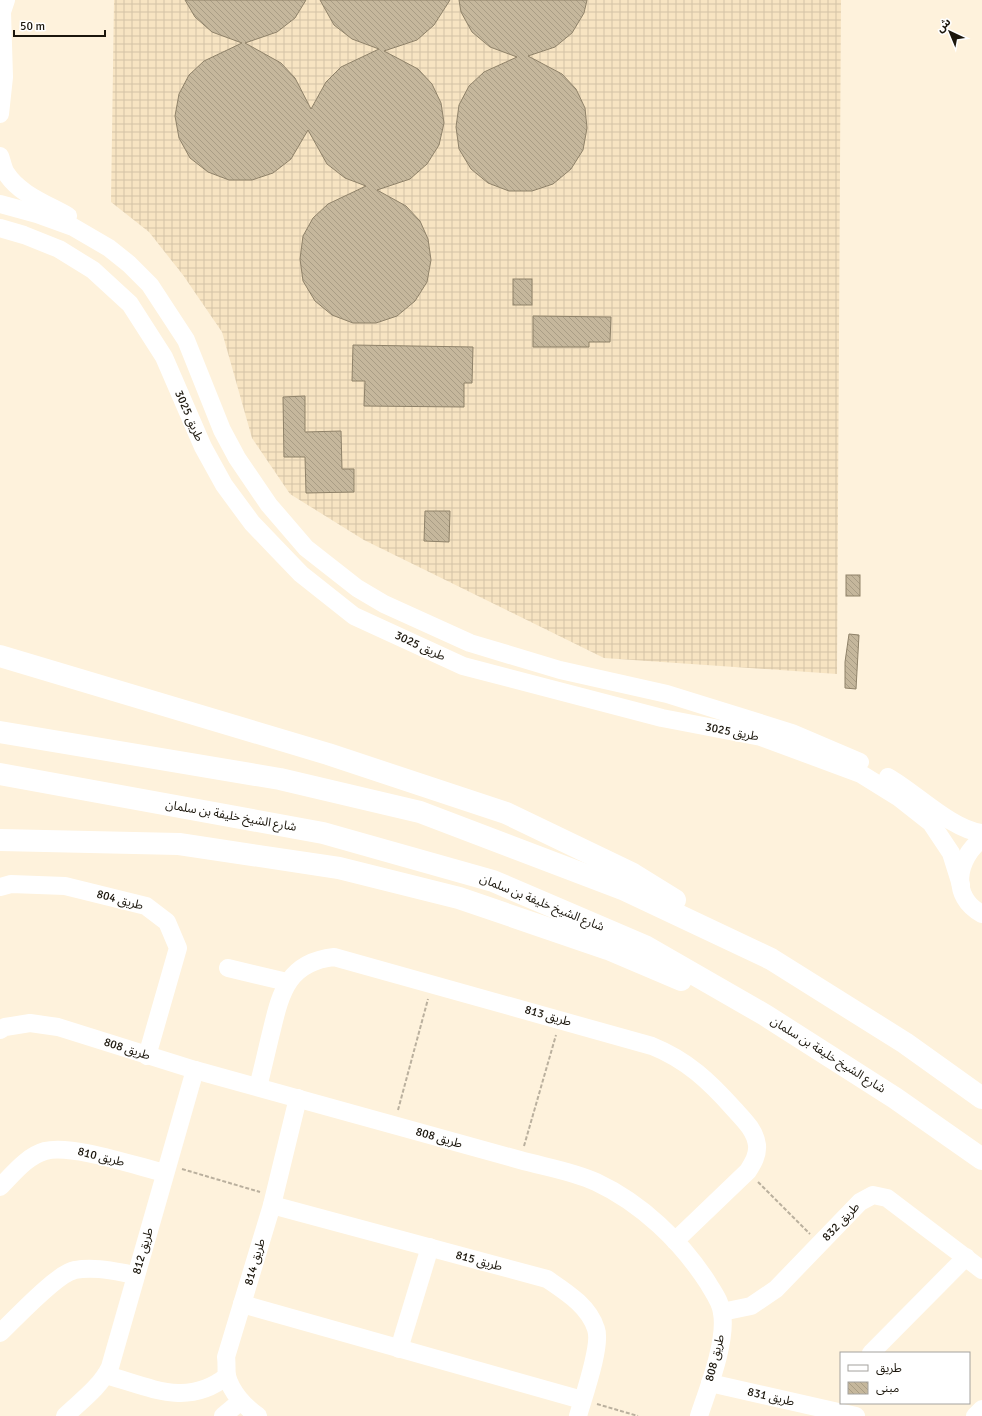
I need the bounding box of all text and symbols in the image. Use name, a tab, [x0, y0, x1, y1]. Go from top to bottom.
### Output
scale bar	[14, 12, 105, 38]
north arrow	[930, 12, 970, 52]
text: ش	[933, 15, 953, 35]
text: 50 m	[20, 19, 45, 34]
street label: طريق 3025	[171, 388, 207, 444]
street label: طريق 3025	[392, 628, 448, 664]
street label: طريق 3025	[704, 719, 760, 745]
street label: شارع الشيخ خليفة بن سلمان	[164, 797, 298, 836]
street label: شارع الشيخ خليفة بن سلمان	[477, 871, 606, 936]
street label: طريق 804	[95, 887, 145, 913]
street label: طريق 813	[523, 1002, 573, 1030]
street label: شارع الشيخ خليفة بن سلمان	[767, 1013, 888, 1097]
street label: طريق 808	[102, 1034, 152, 1064]
street label: طريق 808	[414, 1124, 464, 1152]
street label: طريق 810	[76, 1144, 126, 1170]
street label: طريق 832	[819, 1200, 863, 1244]
street label: طريق 812	[129, 1226, 157, 1276]
street label: طريق 814	[241, 1237, 269, 1287]
street label: طريق 815	[454, 1248, 504, 1274]
street label: طريق 808	[702, 1333, 728, 1383]
legend	[840, 1352, 970, 1404]
text: طريق	[876, 1361, 902, 1376]
text: مبنى	[876, 1381, 899, 1396]
street label: طريق 831	[746, 1384, 796, 1410]

